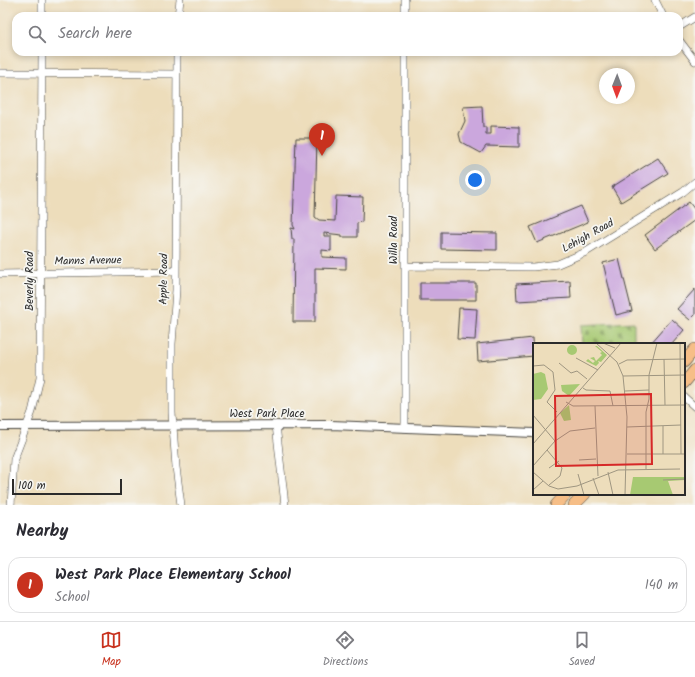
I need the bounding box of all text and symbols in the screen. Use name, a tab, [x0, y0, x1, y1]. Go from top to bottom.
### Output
search box	[12, 12, 683, 56]
text: Search here	[58, 22, 132, 46]
icon: search	[26, 23, 48, 45]
north arrow	[599, 68, 635, 104]
pin: 1	[309, 123, 335, 156]
your location	[465, 170, 485, 190]
street label: Lehigh Road	[559, 214, 618, 258]
street label: Willa Road	[385, 215, 403, 264]
street label: Beverly Road	[21, 251, 39, 311]
street label: Manns Avenue	[54, 251, 122, 271]
street label: Apple Road	[155, 253, 173, 305]
inset map	[533, 343, 685, 495]
street label: West Park Place	[230, 405, 305, 423]
scale bar	[12, 477, 122, 496]
text: 100 m	[18, 477, 46, 495]
text: Nearby	[16, 518, 68, 545]
text: West Park Place Elementary School	[55, 563, 291, 587]
text: 1	[28, 575, 32, 596]
text: 140 m	[645, 575, 678, 596]
text: School	[55, 587, 90, 608]
tab: Map	[100, 629, 122, 671]
tab: Directions	[323, 629, 368, 671]
tab: Saved	[569, 629, 595, 671]

